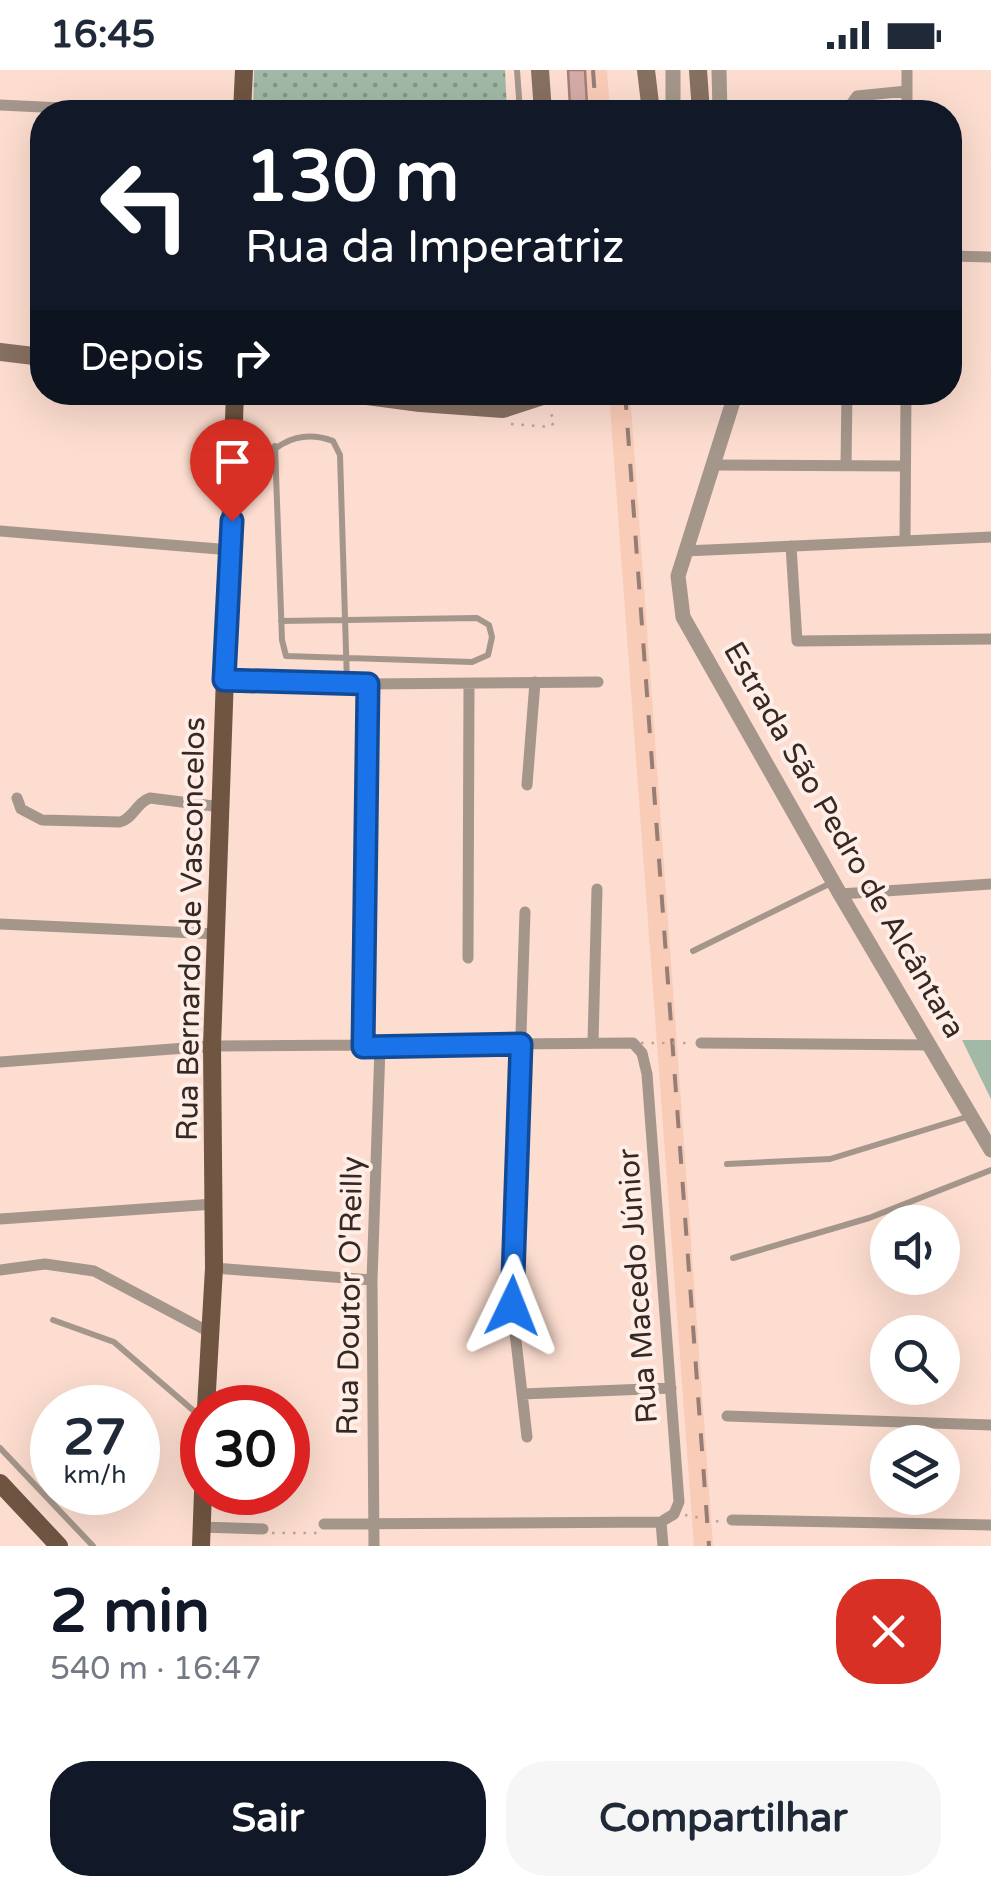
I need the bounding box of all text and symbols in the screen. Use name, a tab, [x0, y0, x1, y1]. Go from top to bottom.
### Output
text: 16:45	[50, 12, 155, 58]
text: 130 m	[245, 136, 459, 220]
icon: left	[80, 140, 210, 270]
text: Rua da Imperatriz	[245, 221, 624, 275]
icon: right	[224, 330, 279, 385]
text: Depois	[80, 335, 204, 381]
pin	[190, 419, 275, 522]
icon: arrive	[205, 434, 260, 489]
street label: Estrada São Pedro de Alcântara	[715, 635, 973, 1045]
street label: Rua Bernardo de Vasconcelos	[169, 717, 213, 1141]
street label: Rua Macedo Júnior	[610, 1147, 666, 1425]
street label: Rua Doutor O'Reilly	[329, 1156, 371, 1436]
map controls	[870, 1205, 960, 1515]
button: sound	[870, 1205, 960, 1295]
position arrow	[460, 1254, 564, 1358]
button: search	[870, 1315, 960, 1405]
speed limit sign: 30	[180, 1385, 310, 1515]
text: 27	[64, 1408, 126, 1468]
button: layers	[870, 1425, 960, 1515]
text: km/h	[64, 1460, 126, 1490]
text: 2 min	[50, 1576, 210, 1648]
button: close	[836, 1579, 941, 1684]
text: 540 m · 16:47	[50, 1650, 262, 1688]
button: Sair	[50, 1761, 486, 1876]
button: Compartilhar	[506, 1761, 941, 1876]

